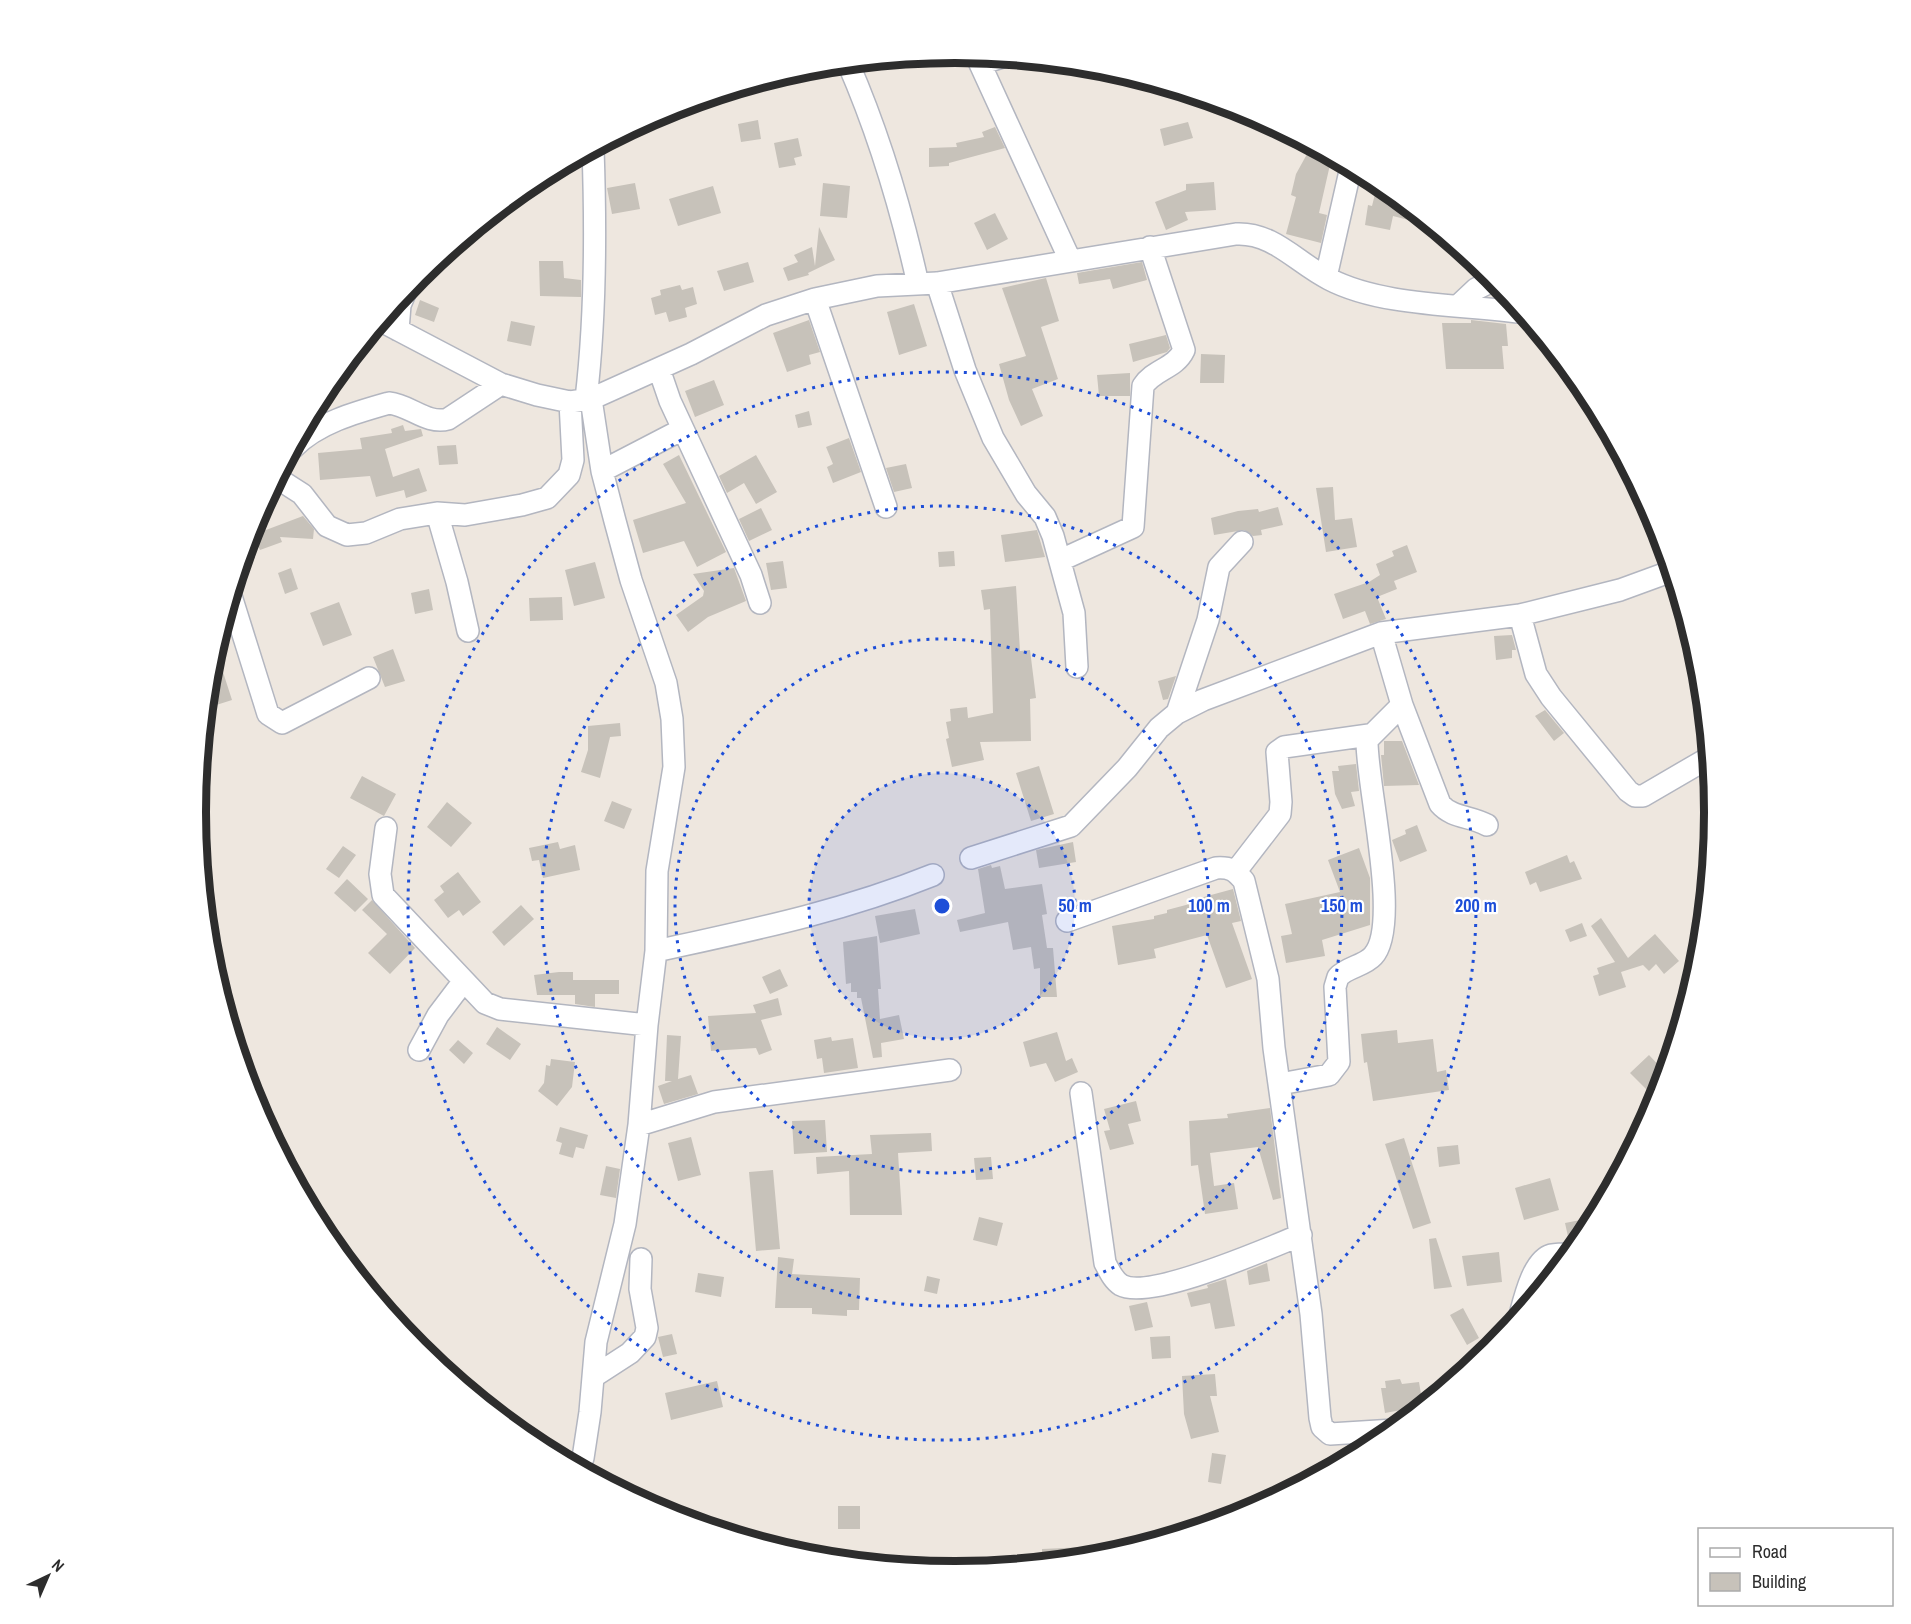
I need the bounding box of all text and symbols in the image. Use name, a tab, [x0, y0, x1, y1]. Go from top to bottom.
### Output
text: 50 m	[1058, 893, 1092, 918]
text: 100 m	[1188, 893, 1230, 918]
text: 150 m	[1321, 893, 1363, 918]
text: 200 m	[1455, 893, 1497, 918]
centre of rings	[932, 896, 952, 916]
legend	[1698, 1528, 1893, 1606]
text: Road	[1752, 1539, 1787, 1564]
north arrow	[18, 1546, 78, 1606]
text: N	[47, 1554, 69, 1576]
text: Building	[1752, 1569, 1807, 1594]

